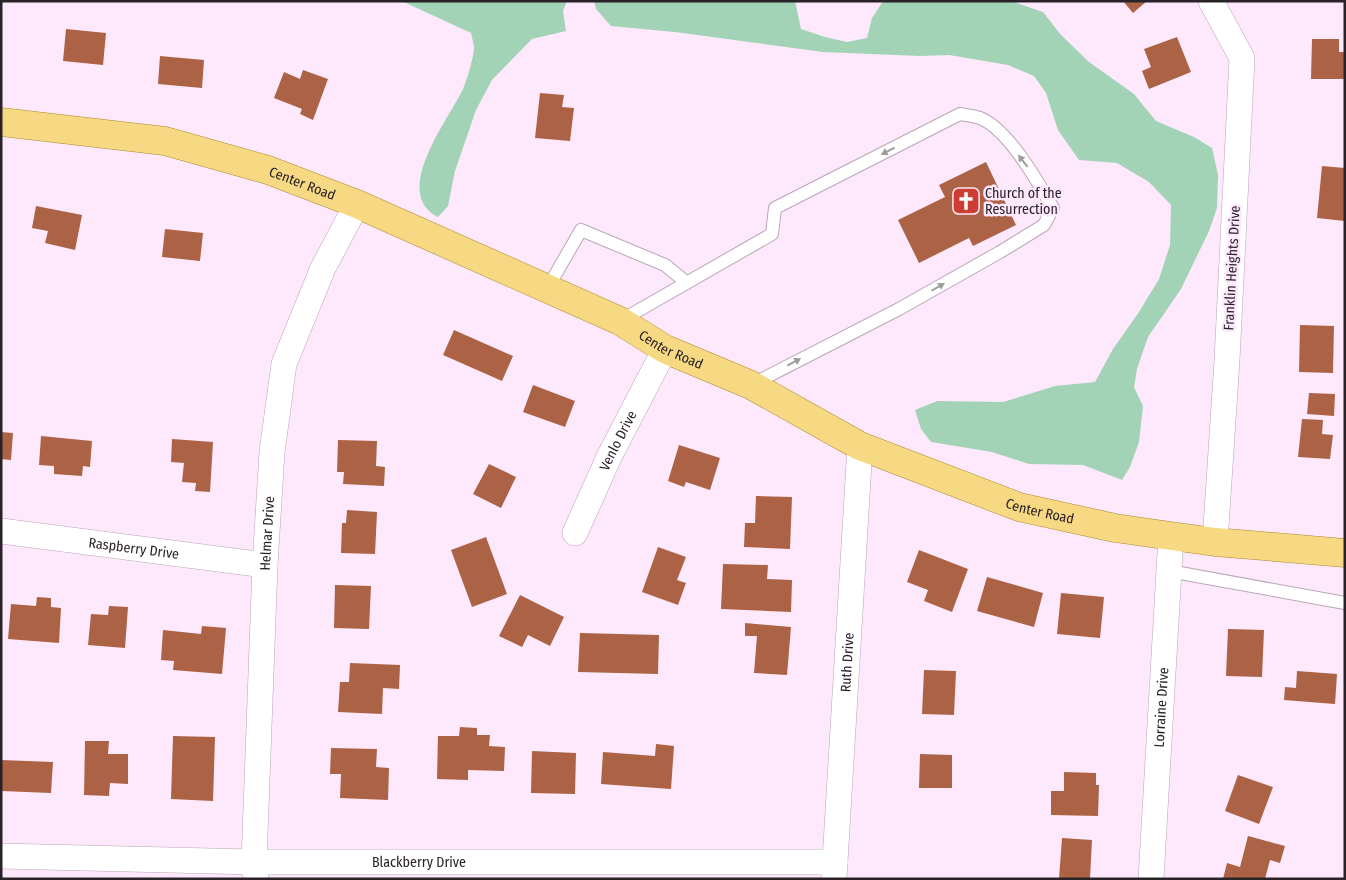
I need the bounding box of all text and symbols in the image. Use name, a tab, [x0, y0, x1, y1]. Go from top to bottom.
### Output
one-way arrow	[881, 147, 896, 155]
one-way arrow	[1018, 155, 1029, 168]
street label: Center Road	[267, 163, 338, 204]
place label: Church of the Resurrection	[985, 185, 1062, 218]
church icon: Church of the Resurrection	[951, 186, 981, 216]
street label: Franklin Heights Drive	[1220, 205, 1244, 331]
one-way arrow	[931, 283, 946, 291]
street label: Center Road	[636, 326, 706, 373]
one-way arrow	[787, 358, 801, 366]
street label: Venlo Drive	[596, 407, 640, 473]
street label: Center Road	[1003, 494, 1076, 527]
street label: Helmar Drive	[256, 496, 278, 571]
street label: Raspberry Drive	[88, 534, 180, 562]
street label: Ruth Drive	[837, 632, 857, 693]
street label: Lorraine Drive	[1150, 667, 1172, 748]
street label: Blackberry Drive	[372, 854, 466, 871]

